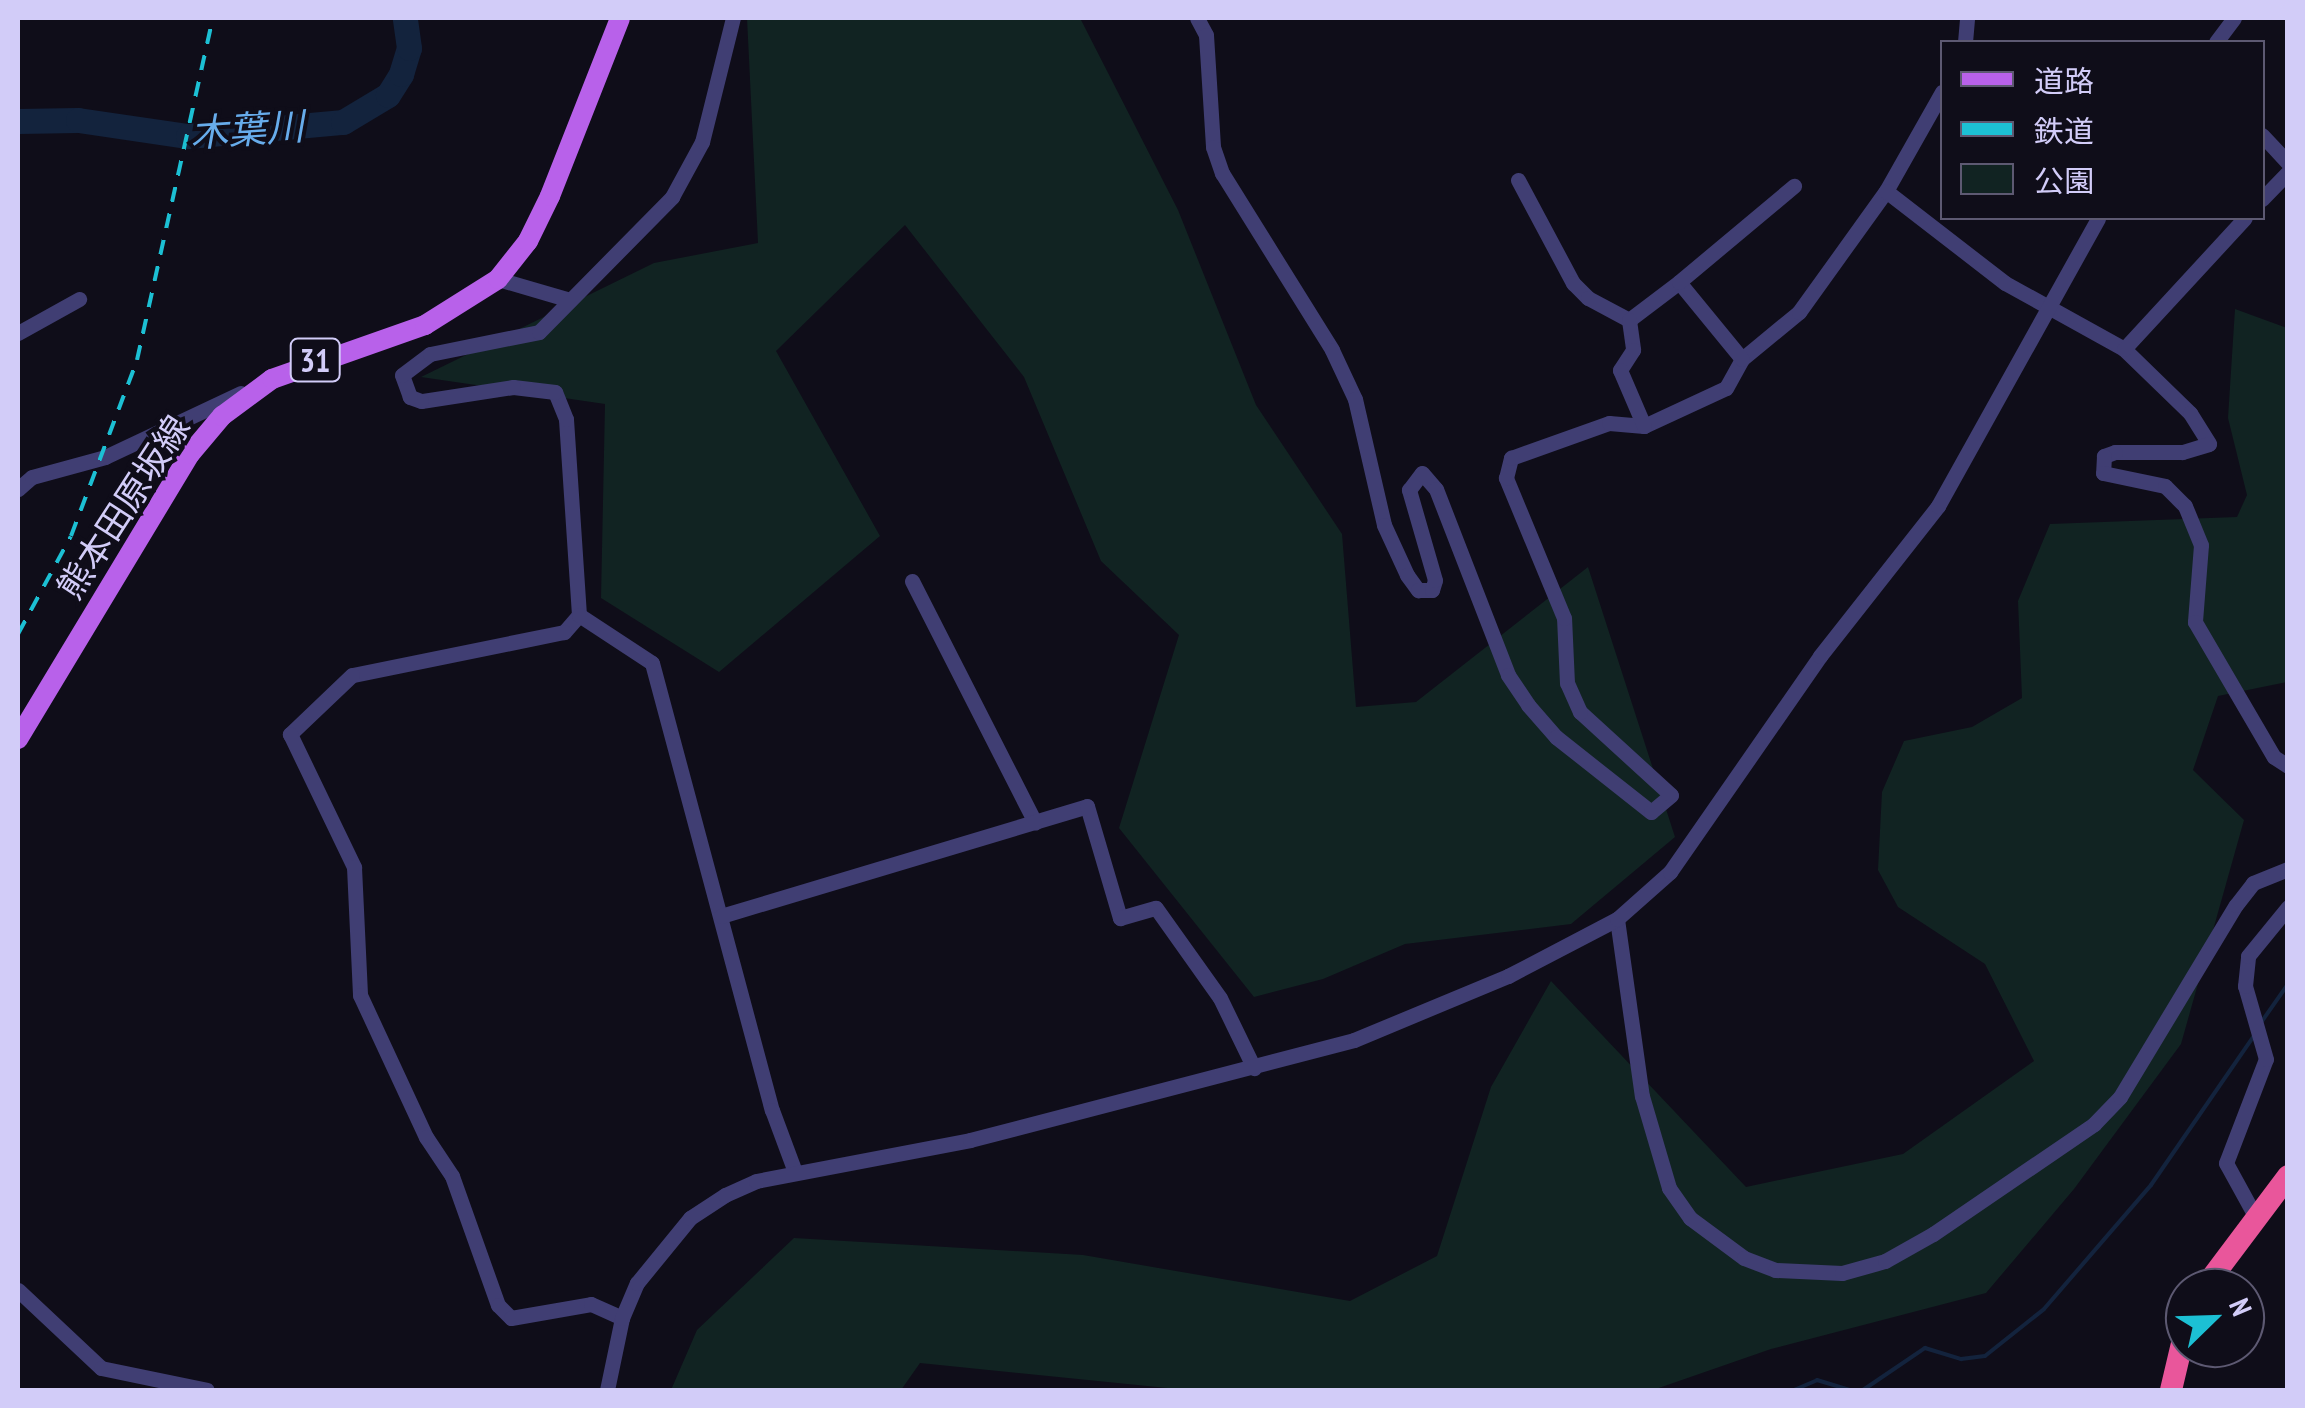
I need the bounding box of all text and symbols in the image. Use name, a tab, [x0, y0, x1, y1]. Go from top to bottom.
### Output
legend	[1940, 40, 2265, 220]
text: 道路	[2034, 61, 2094, 100]
water label: 木葉川	[189, 102, 305, 156]
text: 鉄道	[2034, 111, 2094, 150]
text: 公園	[2034, 161, 2094, 200]
road number: 31	[288, 333, 342, 387]
street label: 熊本田原坂線	[48, 408, 198, 606]
north arrow	[2165, 1268, 2265, 1368]
text: N	[2221, 1293, 2261, 1321]

